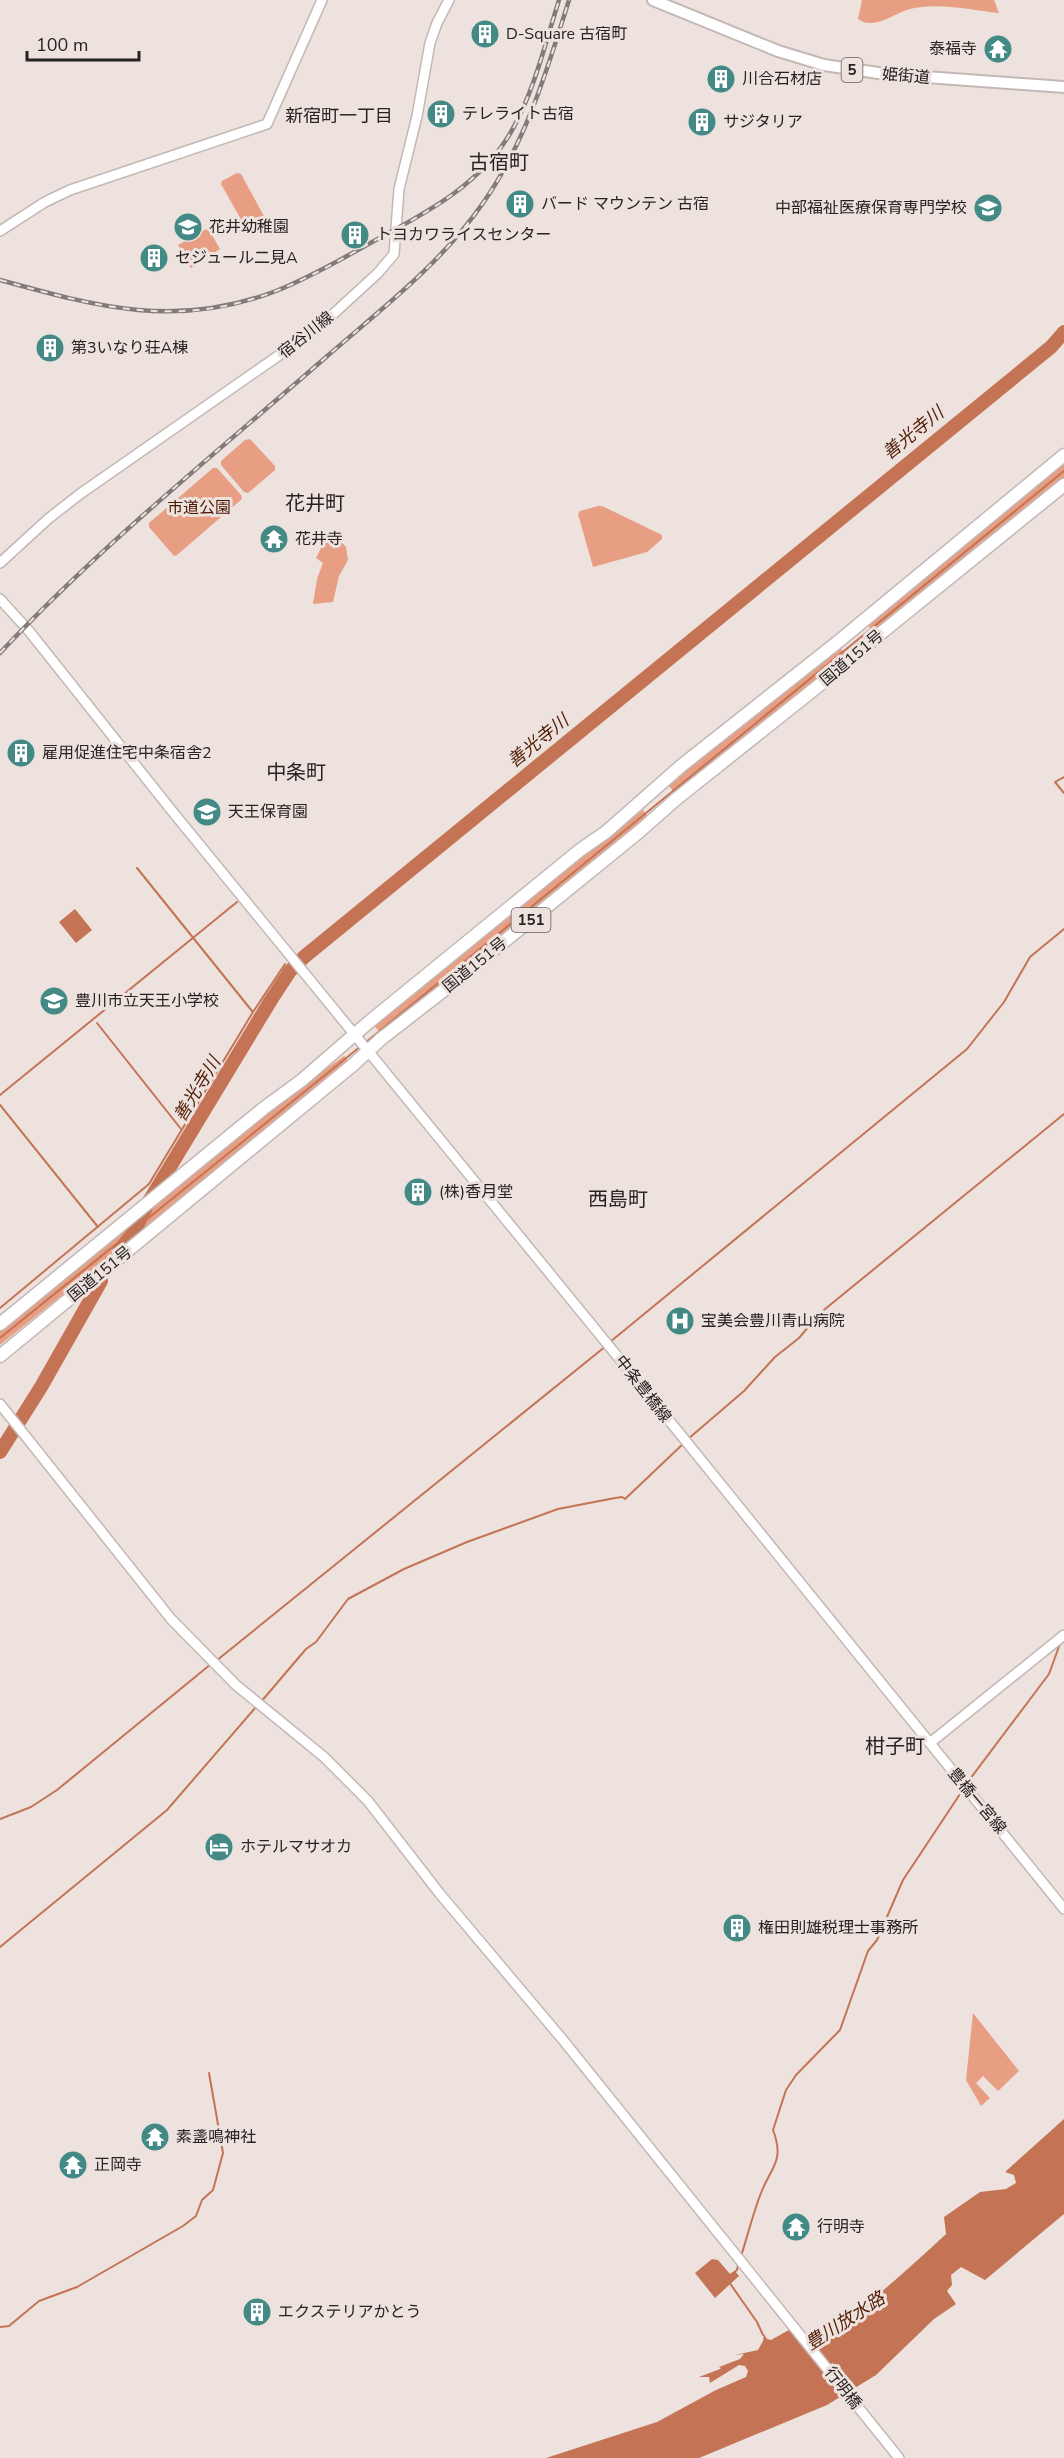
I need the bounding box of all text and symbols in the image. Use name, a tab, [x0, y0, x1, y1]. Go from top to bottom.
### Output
building icon: D-Square 古宿町	[469, 18, 501, 50]
place label: D-Square 古宿町	[506, 23, 627, 45]
scale bar	[27, 24, 140, 62]
text: 100 m	[36, 33, 88, 57]
temple icon: 泰福寺	[982, 33, 1014, 65]
place label: 泰福寺	[929, 38, 977, 60]
road number: 5	[842, 58, 862, 82]
building icon: 川合石材店	[705, 63, 737, 95]
street label: 姫街道	[881, 63, 931, 89]
place label: 川合石材店	[742, 68, 822, 90]
building icon: テレライト古宿	[425, 98, 457, 130]
place label: テレライト古宿	[462, 103, 574, 125]
district label: 新宿町一丁目	[285, 104, 393, 128]
building icon: サジタリア	[686, 106, 718, 138]
place label: サジタリア	[723, 111, 803, 133]
district label: 古宿町	[469, 149, 529, 176]
building icon: バード マウンテン 古宿	[504, 188, 536, 220]
school or university icon: 中部福祉医療保育専門学校	[972, 192, 1004, 224]
place label: バード マウンテン 古宿	[541, 193, 709, 215]
place label: 中部福祉医療保育専門学校	[775, 197, 967, 219]
school or university icon: 花井幼稚園	[172, 211, 204, 243]
place label: 花井幼稚園	[209, 216, 289, 238]
building icon: トヨカワライスセンター	[339, 219, 371, 251]
place label: トヨカワライスセンター	[376, 224, 552, 246]
building icon: セジュール二見A	[138, 242, 170, 274]
place label: セジュール二見A	[175, 247, 298, 269]
street label: 宿谷川線	[274, 307, 338, 363]
building icon: 第3いなり荘A棟	[34, 332, 66, 364]
place label: 第3いなり荘A棟	[71, 337, 188, 359]
water label: 善光寺川	[877, 400, 950, 465]
district label: 花井町	[285, 490, 345, 517]
park label: 市道公園	[167, 497, 231, 519]
temple icon: 花井寺	[258, 523, 290, 555]
place label: 花井寺	[295, 528, 343, 550]
street label: 国道151号	[816, 625, 888, 691]
water label: 善光寺川	[502, 708, 575, 773]
building icon: 雇用促進住宅中条宿舎2	[5, 737, 37, 769]
place label: 雇用促進住宅中条宿舎2	[42, 742, 212, 764]
district label: 中条町	[266, 759, 326, 786]
school or university icon: 天王保育園	[191, 796, 223, 828]
place label: 天王保育園	[228, 801, 308, 823]
road number: 151	[512, 908, 550, 932]
street label: 国道151号	[438, 932, 512, 998]
school or university icon: 豊川市立天王小学校	[38, 985, 70, 1017]
place label: 豊川市立天王小学校	[75, 990, 219, 1012]
water label: 善光寺川	[168, 1050, 227, 1126]
building icon: (株)香月堂	[402, 1176, 434, 1208]
place label: (株)香月堂	[439, 1181, 513, 1203]
district label: 西島町	[588, 1186, 648, 1213]
street label: 国道151号	[63, 1241, 137, 1307]
hospital icon: 宝美会豊川青山病院	[664, 1305, 696, 1337]
place label: 宝美会豊川青山病院	[701, 1310, 845, 1332]
street label: 中条豊橋線	[610, 1351, 676, 1427]
district label: 柑子町	[865, 1733, 925, 1760]
street label: 豊橋一宮線	[943, 1763, 1011, 1839]
hotel icon: ホテルマサオカ	[203, 1831, 235, 1863]
place label: ホテルマサオカ	[240, 1836, 352, 1858]
building icon: 権田則雄税理士事務所	[721, 1912, 753, 1944]
place label: 権田則雄税理士事務所	[758, 1917, 918, 1939]
temple icon: 素盞鳴神社	[139, 2121, 171, 2153]
place label: 素盞鳴神社	[176, 2126, 256, 2148]
temple icon: 正岡寺	[57, 2149, 89, 2181]
place label: 正岡寺	[94, 2154, 142, 2176]
temple icon: 行明寺	[780, 2211, 812, 2243]
place label: 行明寺	[817, 2216, 865, 2238]
water label: 豊川放水路	[801, 2285, 891, 2356]
building icon: エクステリアかとう	[241, 2296, 273, 2328]
place label: エクステリアかとう	[278, 2301, 422, 2323]
street label: 行明橋	[820, 2362, 866, 2414]

